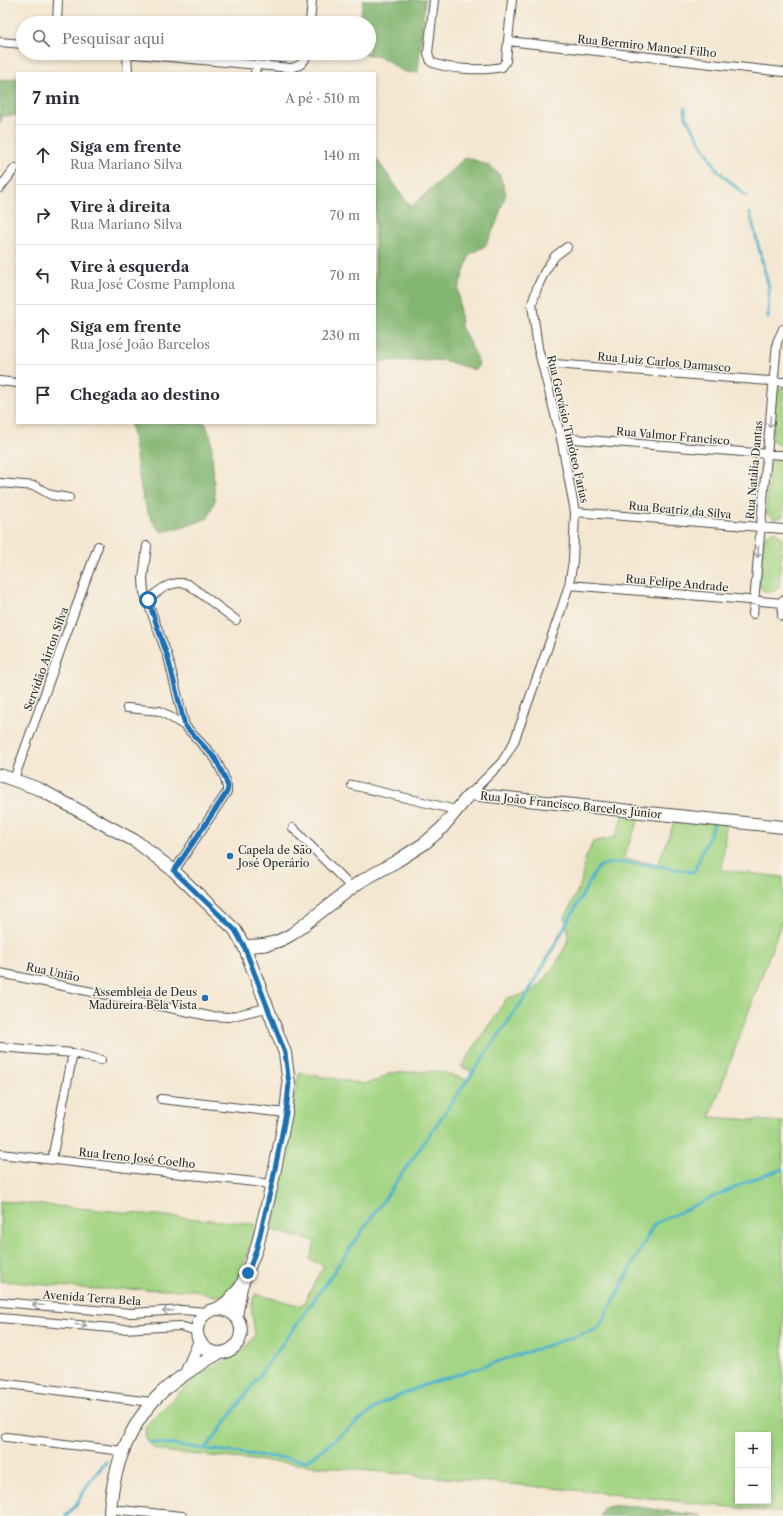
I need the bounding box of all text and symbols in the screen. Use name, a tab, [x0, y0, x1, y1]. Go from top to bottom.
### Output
search box	[16, 16, 376, 60]
icon: search	[30, 27, 52, 49]
text: Pesquisar aqui	[62, 29, 165, 48]
street label: Rua Bermiro Manoel Filho	[577, 32, 718, 60]
text: 7 min	[32, 88, 80, 108]
text: A pé · 510 m	[285, 90, 360, 106]
text: Siga em frente	[70, 137, 181, 156]
icon: ahead	[32, 144, 54, 166]
text: 140 m	[323, 147, 360, 163]
text: Rua Mariano Silva	[70, 156, 182, 172]
text: Vire à direita	[70, 197, 170, 216]
icon: right	[32, 204, 54, 226]
text: 70 m	[330, 207, 360, 223]
text: Rua Mariano Silva	[70, 216, 182, 232]
text: Vire à esquerda	[70, 257, 189, 276]
icon: left	[32, 264, 54, 286]
text: 70 m	[330, 267, 360, 283]
text: Rua José Cosme Pamplona	[70, 276, 235, 292]
text: Siga em frente	[70, 317, 181, 336]
icon: ahead	[32, 324, 54, 346]
text: 230 m	[322, 327, 360, 343]
text: Rua José João Barcelos	[70, 336, 210, 352]
street label: Rua Luiz Carlos Damasco	[597, 349, 732, 375]
street label: Rua Gervásio Timóteo Farias	[544, 354, 592, 504]
icon: arrive	[32, 384, 54, 406]
text: Chegada ao destino	[70, 385, 220, 404]
one-way arrow	[766, 415, 773, 428]
street label: Rua Natália Dantas	[743, 420, 765, 520]
street label: Rua Valmor Francisco	[616, 424, 731, 448]
street label: Rua Beatriz da Silva	[628, 499, 732, 521]
one-way arrow	[754, 545, 761, 558]
street label: Rua Felipe Andrade	[625, 572, 729, 594]
route start	[139, 591, 157, 609]
street label: Servidão Airton Silva	[21, 605, 71, 713]
street label: Rua João Francisco Barcelos Júnior	[479, 788, 663, 822]
place label: Capela de São José Operário	[236, 843, 312, 870]
marker: Capela de São José Operário	[225, 851, 235, 861]
street label: Rua União	[25, 959, 81, 985]
place label: Assembleia de Deus Madureira Bela Vista	[89, 985, 197, 1012]
marker: Assembleia de Deus Madureira Bela Vista	[200, 993, 210, 1003]
street label: Rua Ireno José Coelho	[78, 1145, 196, 1171]
route end	[239, 1264, 257, 1282]
street label: Avenida Terra Bela	[41, 1288, 142, 1308]
one-way arrow	[32, 1302, 45, 1309]
one-way arrow	[162, 1307, 175, 1314]
one-way arrow	[74, 1321, 87, 1329]
map controls	[735, 1432, 771, 1504]
button: +	[735, 1432, 771, 1468]
button: −	[735, 1468, 771, 1504]

